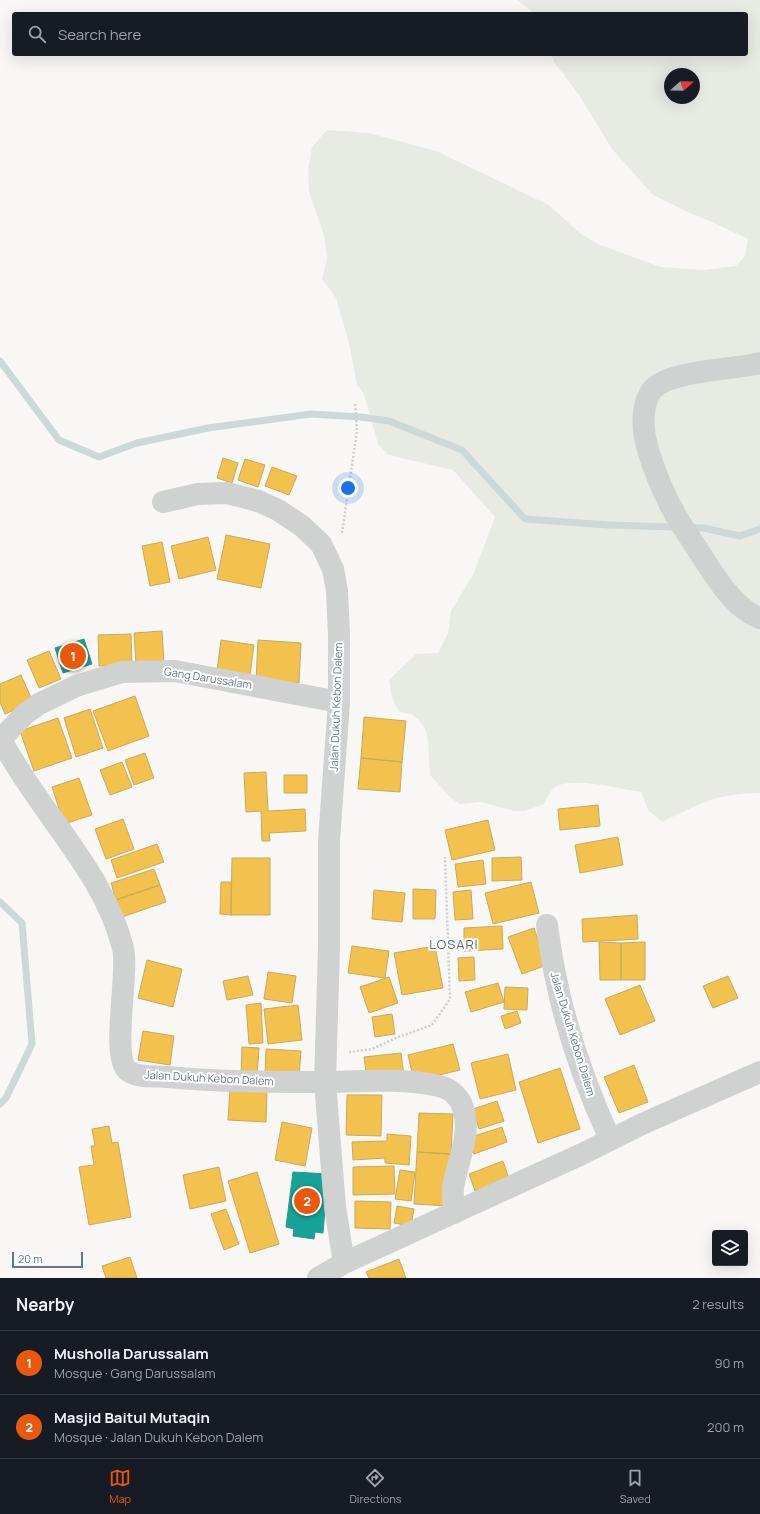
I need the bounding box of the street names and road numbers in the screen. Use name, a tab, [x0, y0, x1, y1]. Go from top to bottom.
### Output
street label: Jalan Dukuh Kebon Dalem	[326, 642, 345, 772]
street label: Gang Darussalam	[163, 663, 253, 692]
street label: Jalan Dukuh Kebon Dalem	[547, 970, 600, 1098]
street label: Jalan Dukuh Kebon Dalem	[144, 1067, 274, 1088]

